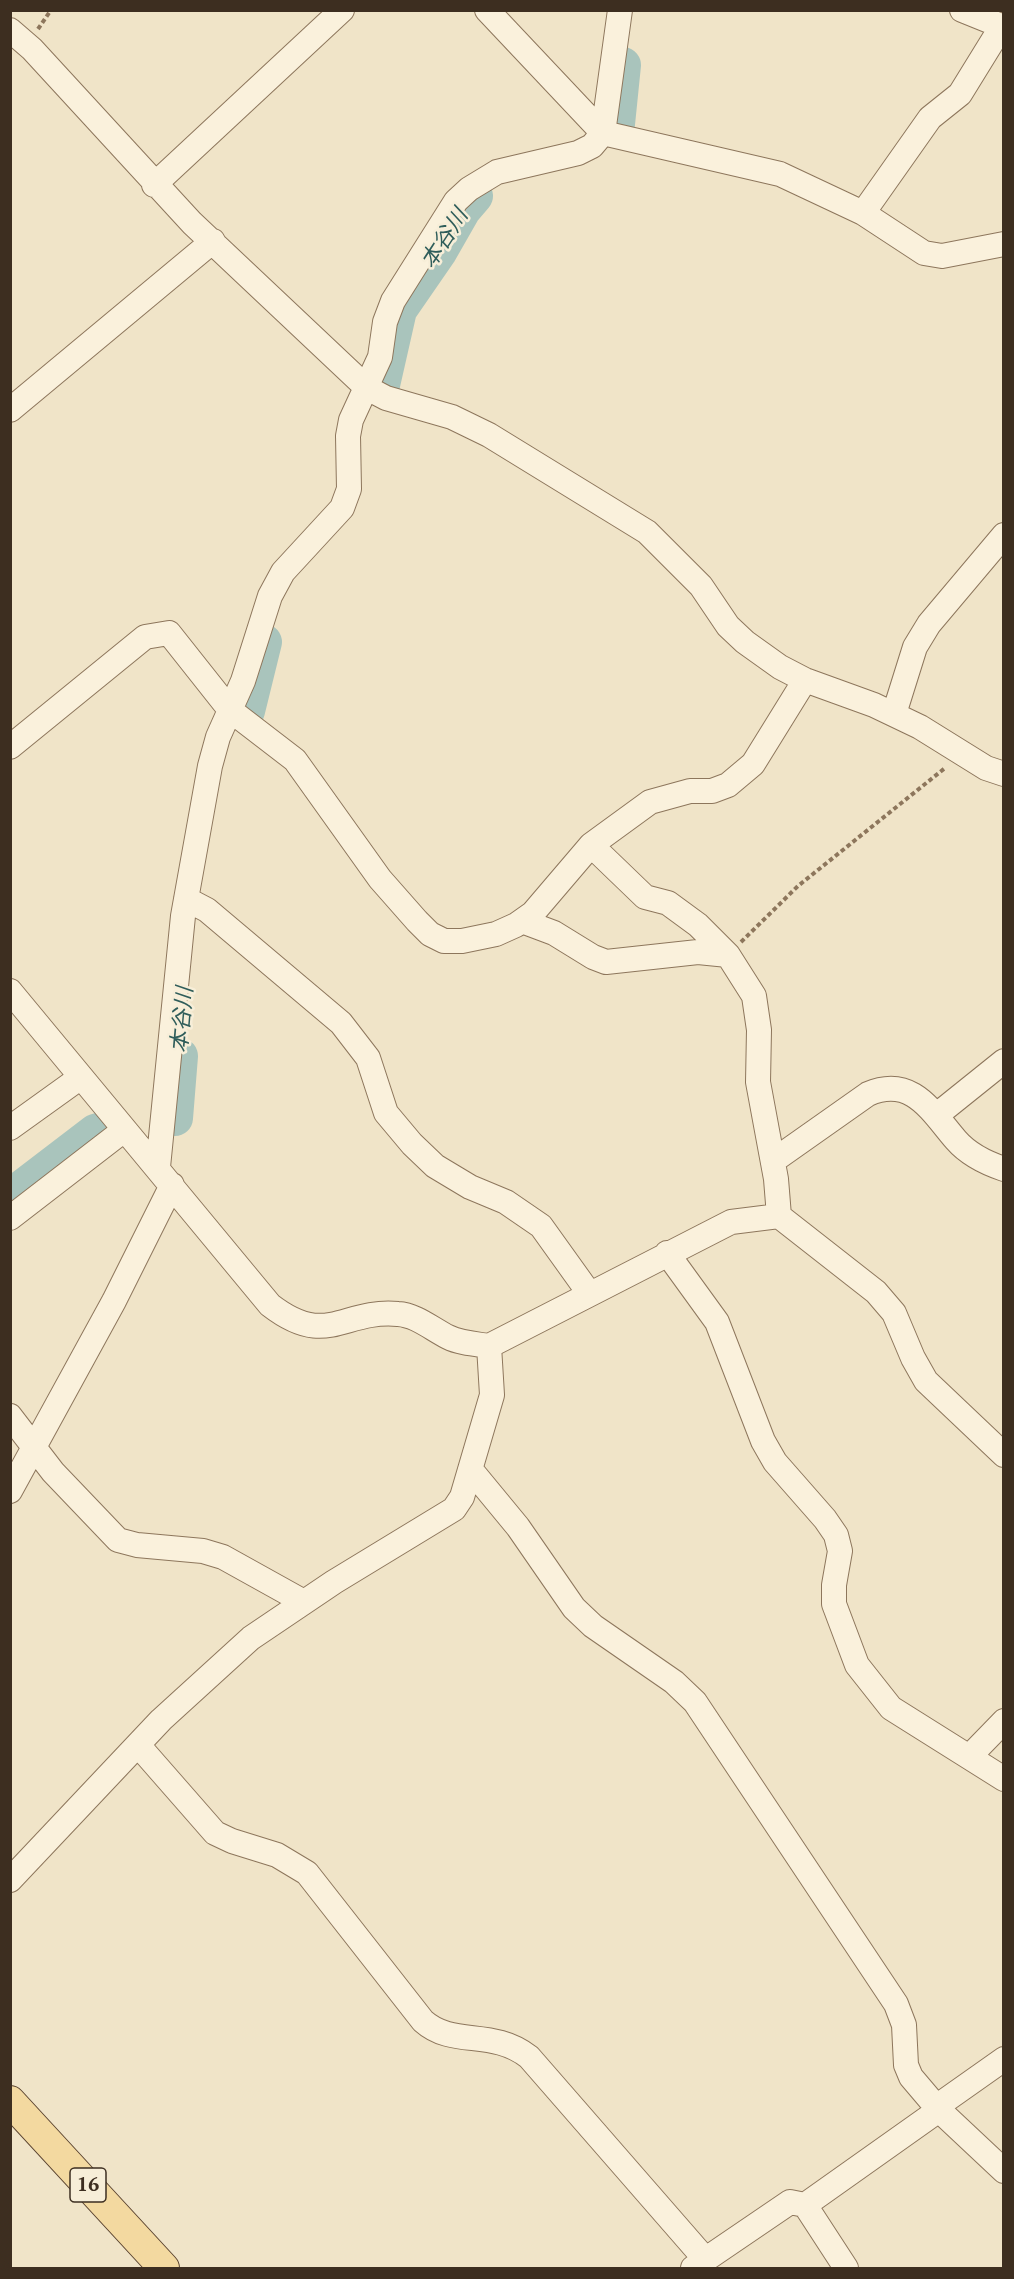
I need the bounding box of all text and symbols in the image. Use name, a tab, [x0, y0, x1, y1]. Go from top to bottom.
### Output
water label: 本谷川	[416, 204, 474, 274]
water label: 本谷川	[167, 986, 199, 1054]
road number: 16	[70, 2168, 106, 2202]

